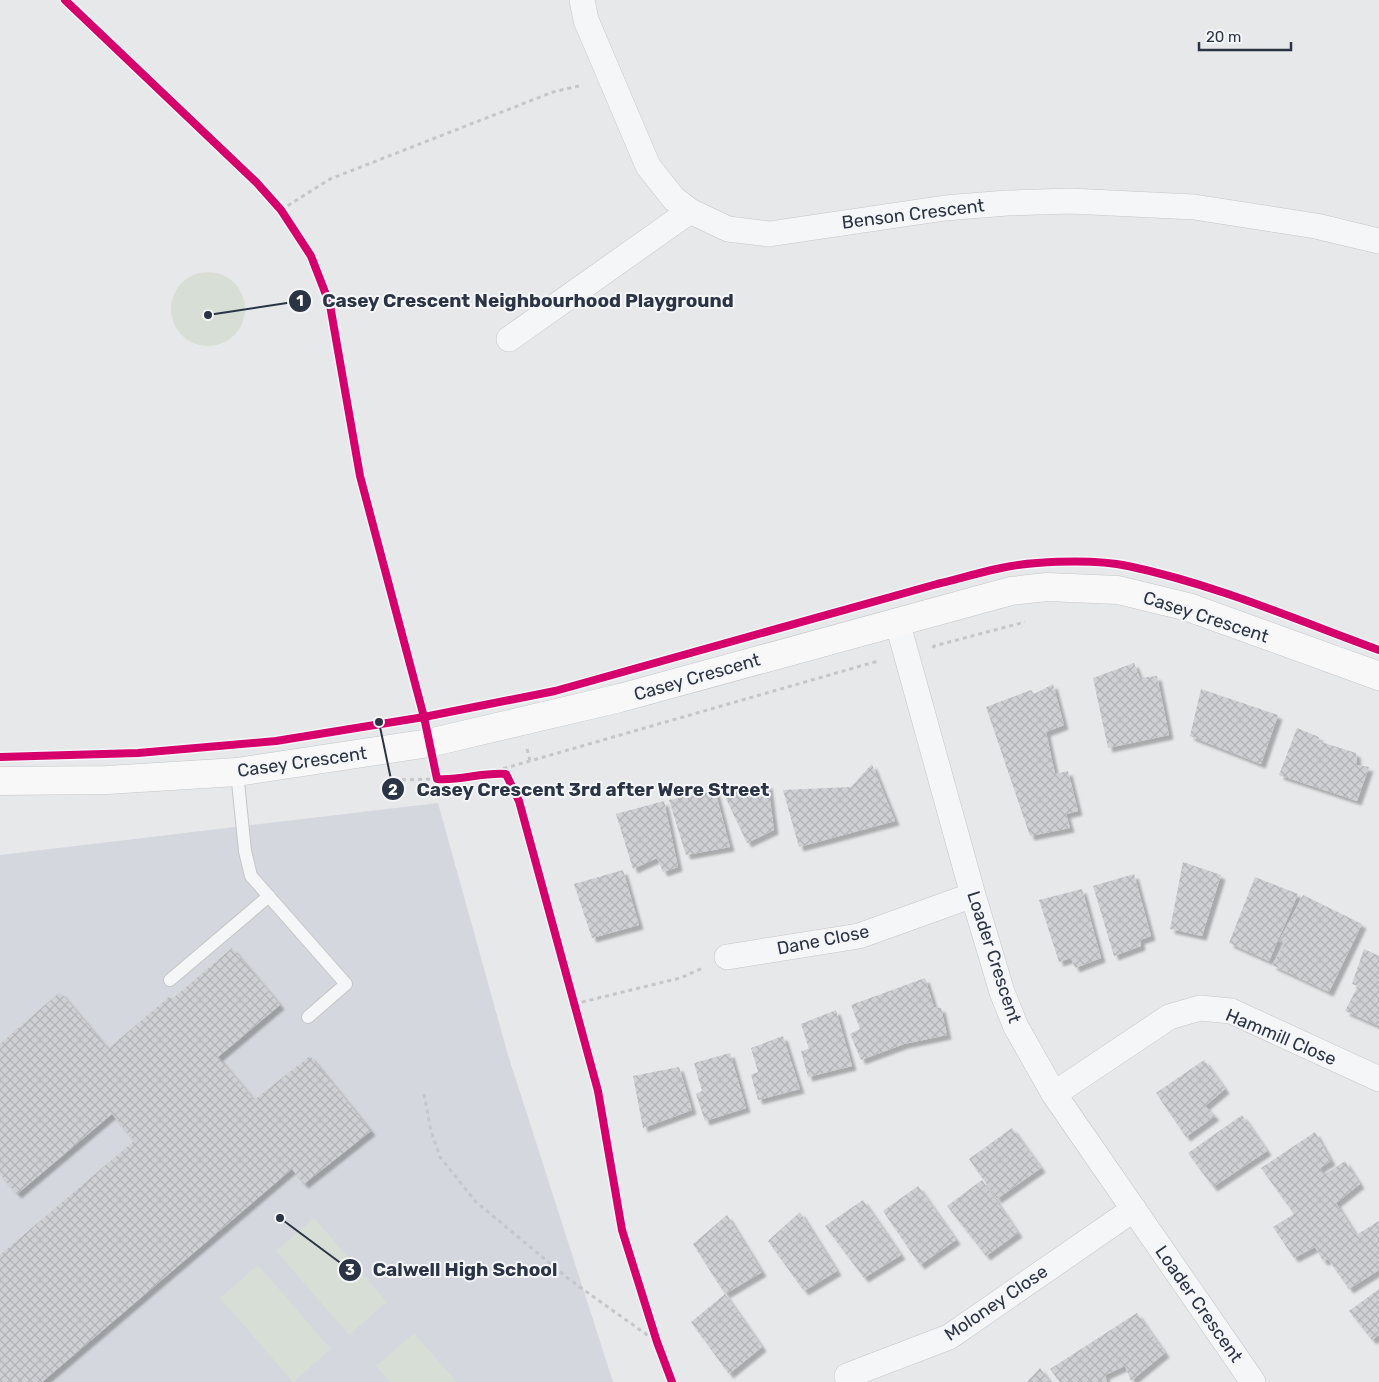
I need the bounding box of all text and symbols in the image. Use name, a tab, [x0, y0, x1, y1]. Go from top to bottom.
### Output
scale bar	[1199, 20, 1292, 52]
text: 20 m	[1206, 28, 1241, 46]
street label: Benson Crescent	[840, 194, 986, 234]
callout: Casey Crescent Neighbourhood Playground	[287, 284, 744, 318]
text: Casey Crescent Neighbourhood Playground	[322, 289, 734, 312]
text: 1	[296, 292, 304, 310]
street label: Casey Crescent	[1141, 586, 1271, 648]
street label: Casey Crescent	[631, 648, 763, 706]
street label: Casey Crescent	[236, 742, 368, 782]
callout: Casey Crescent 3rd after Were Street	[381, 772, 780, 806]
text: Casey Crescent 3rd after Were Street	[417, 778, 770, 801]
text: 2	[388, 781, 398, 799]
street label: Loader Crescent	[962, 888, 1026, 1026]
street label: Dane Close	[775, 920, 871, 960]
street label: Hammill Close	[1222, 1004, 1340, 1070]
street label: Loader Crescent	[1151, 1241, 1247, 1367]
callout: Calwell High School	[338, 1253, 567, 1287]
text: Calwell High School	[373, 1258, 557, 1281]
street label: Moloney Close	[940, 1260, 1052, 1346]
text: 3	[345, 1261, 355, 1279]

